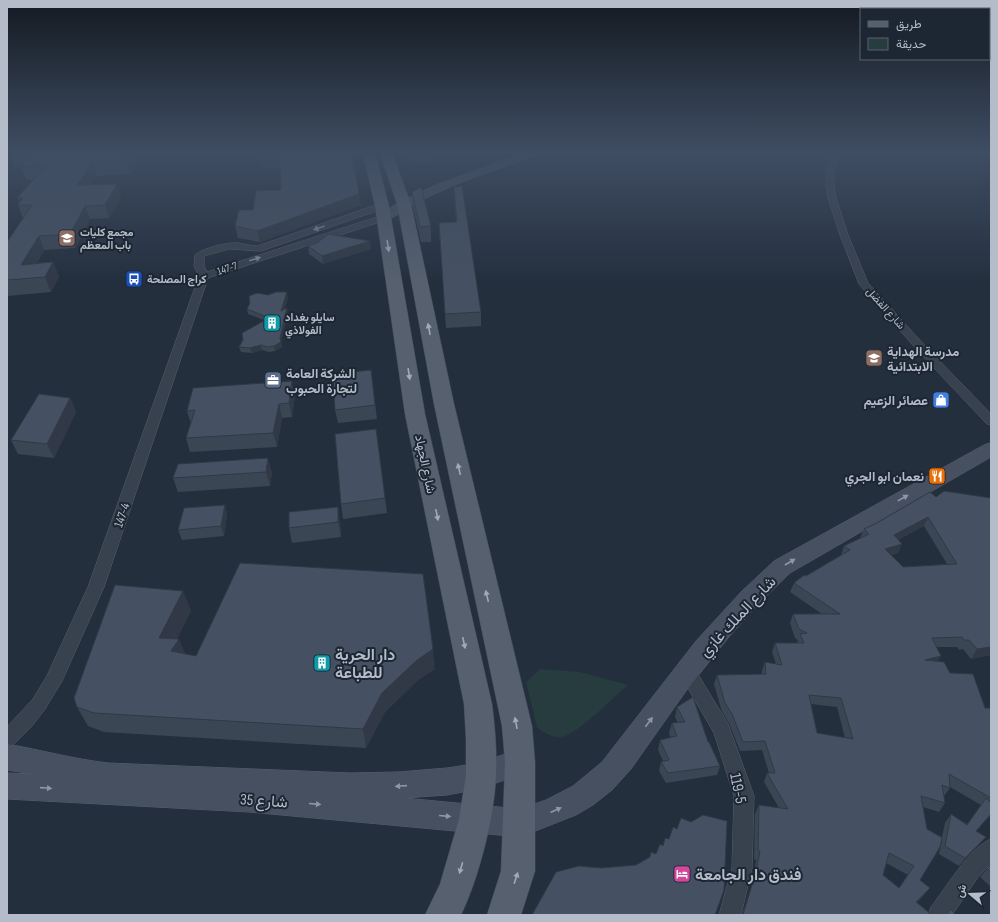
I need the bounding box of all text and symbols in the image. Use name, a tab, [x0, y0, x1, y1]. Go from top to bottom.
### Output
legend	[860, 8, 990, 60]
text: طريق	[896, 17, 922, 32]
text: حديقة	[896, 37, 926, 52]
one-way arrow	[312, 225, 324, 231]
place label: مجمع كليات باب المعظم	[80, 226, 134, 253]
school or university icon: مجمع كليات باب المعظم	[57, 228, 77, 248]
one-way arrow	[386, 240, 392, 252]
one-way arrow	[249, 256, 261, 262]
street label: 147-7	[216, 259, 239, 278]
bus stop icon: كراج المصلحة	[124, 269, 144, 289]
place label: كراج المصلحة	[147, 273, 207, 287]
street label: شارع الفضل	[863, 285, 908, 333]
place label: سايلو بغداد الفولاذي	[285, 311, 335, 339]
building icon: سايلو بغداد الفولاذي	[262, 313, 282, 333]
one-way arrow	[425, 322, 431, 335]
place label: مدرسة الهداية الابتدائية	[887, 344, 959, 375]
school or university icon: مدرسة الهداية الابتدائية	[864, 348, 884, 368]
place label: الشركة العامة لتجارة الحبوب	[286, 366, 357, 397]
one-way arrow	[406, 368, 412, 380]
office icon: الشركة العامة لتجارة الحبوب	[263, 370, 283, 390]
shop icon: عصائر الزعيم	[931, 390, 951, 410]
place label: عصائر الزعيم	[864, 393, 928, 409]
street label: شارع الجهاد	[410, 433, 439, 495]
one-way arrow	[455, 463, 461, 476]
restaurant icon: نعمان ابو الجري	[927, 466, 947, 486]
place label: نعمان ابو الجري	[845, 469, 924, 487]
one-way arrow	[897, 494, 909, 501]
street label: 147-4	[110, 501, 134, 530]
one-way arrow	[435, 509, 441, 522]
one-way arrow	[785, 559, 796, 566]
street label: شارع الملك غازي	[696, 573, 783, 663]
one-way arrow	[484, 590, 490, 602]
one-way arrow	[462, 636, 468, 649]
place label: دار الحرية للطباعة	[335, 646, 395, 683]
building icon: دار الحرية للطباعة	[312, 653, 332, 673]
one-way arrow	[645, 716, 653, 727]
one-way arrow	[512, 717, 518, 729]
street label: 119-5	[725, 771, 750, 805]
one-way arrow	[395, 782, 407, 789]
one-way arrow	[40, 785, 52, 792]
street label: شارع 35	[239, 790, 288, 814]
one-way arrow	[309, 801, 321, 807]
one-way arrow	[551, 807, 562, 813]
one-way arrow	[439, 813, 451, 820]
one-way arrow	[458, 862, 464, 874]
hotel icon: فندق دار الجامعة	[672, 864, 692, 884]
place label: فندق دار الجامعة	[695, 866, 801, 885]
one-way arrow	[513, 872, 519, 884]
north arrow	[950, 874, 990, 914]
text: ش	[953, 883, 969, 899]

